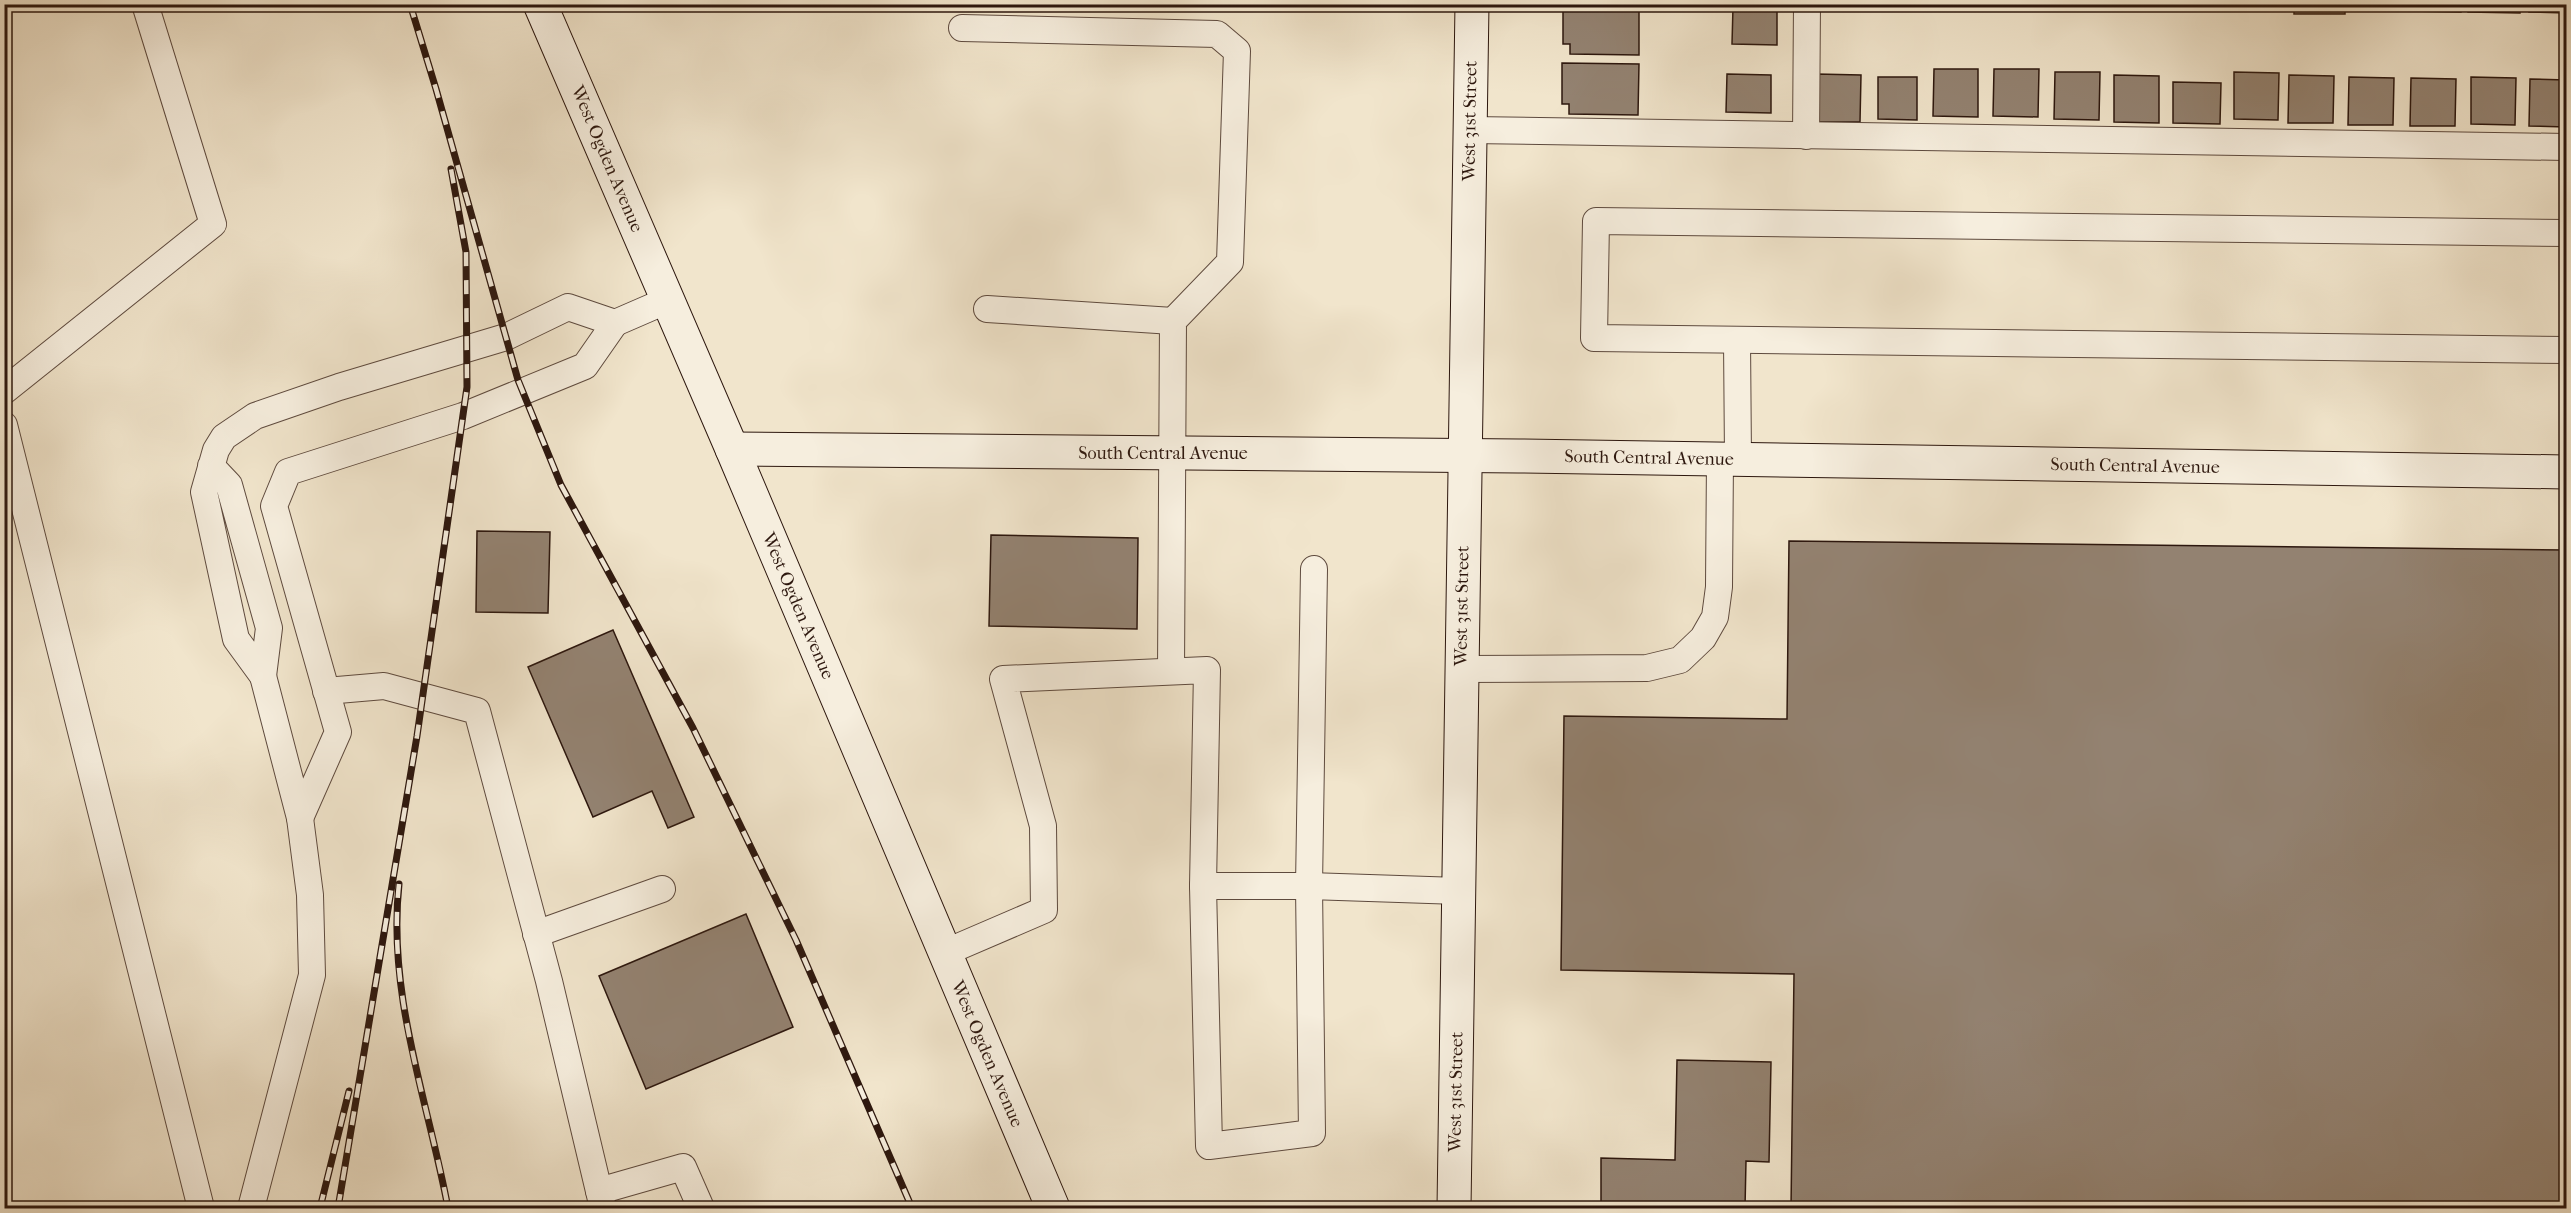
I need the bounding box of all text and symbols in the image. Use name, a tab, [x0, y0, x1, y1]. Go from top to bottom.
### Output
street label: West 31st Street	[1458, 60, 1482, 182]
street label: West Ogden Avenue	[566, 82, 647, 236]
street label: South Central Avenue	[1078, 443, 1248, 464]
street label: South Central Avenue	[1564, 446, 1734, 470]
street label: South Central Avenue	[2050, 454, 2220, 478]
street label: West Ogden Avenue	[757, 529, 838, 683]
street label: West 31st Street	[1450, 545, 1474, 667]
street label: West Ogden Avenue	[946, 977, 1027, 1131]
street label: West 31st Street	[1444, 1031, 1468, 1153]

